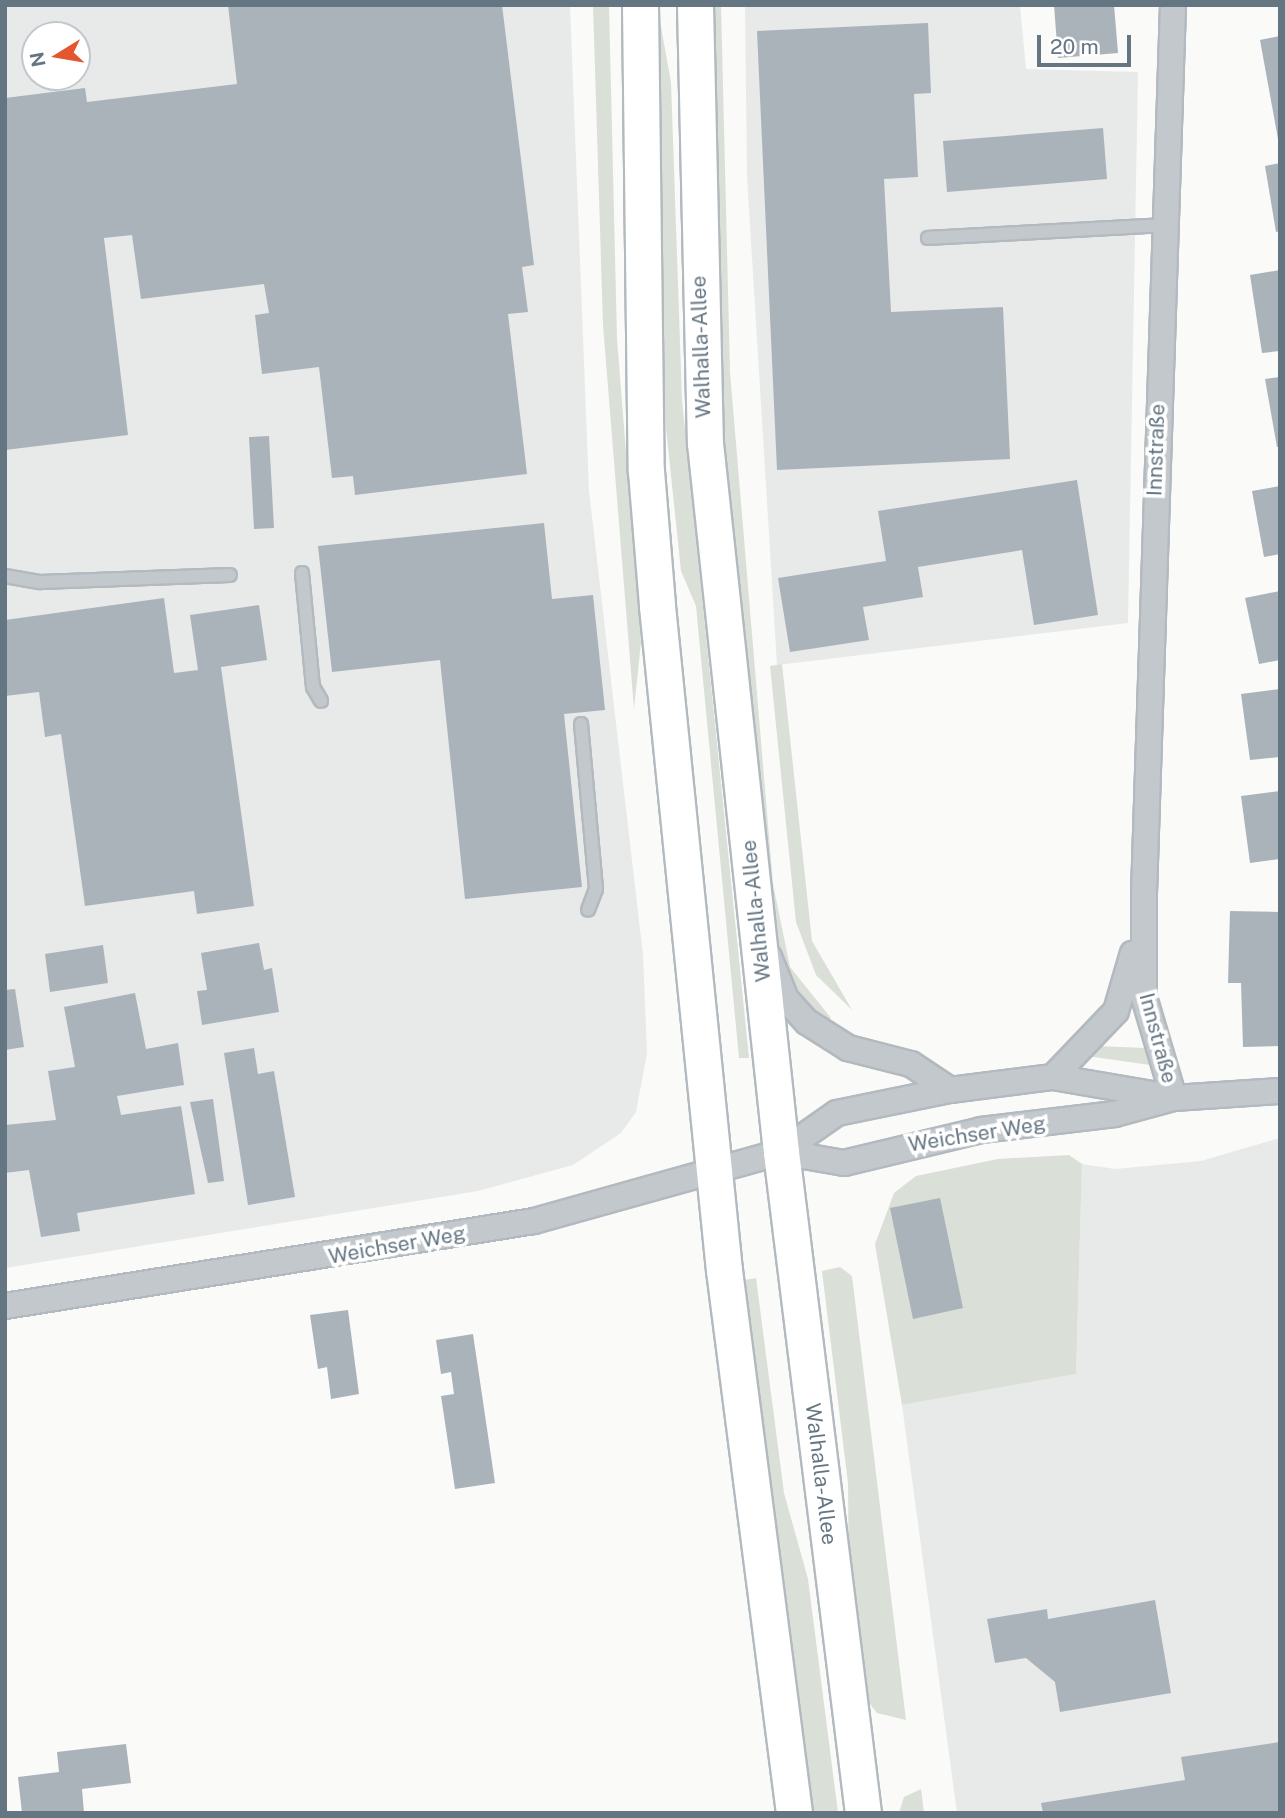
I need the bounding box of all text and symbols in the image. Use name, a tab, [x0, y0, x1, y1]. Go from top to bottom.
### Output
north arrow	[21, 21, 91, 91]
scale bar	[1040, 21, 1134, 65]
text: 20 m	[1050, 34, 1099, 59]
text: N	[25, 50, 50, 69]
street label: Walhalla-Allee	[686, 275, 716, 419]
street label: Innstraße	[1142, 403, 1170, 497]
street label: Walhalla-Allee	[736, 839, 776, 983]
street label: Innstraße	[1134, 990, 1182, 1086]
street label: Weichser Weg	[906, 1111, 1048, 1157]
street label: Weichser Weg	[326, 1221, 468, 1269]
street label: Walhalla-Allee	[800, 1402, 842, 1546]

